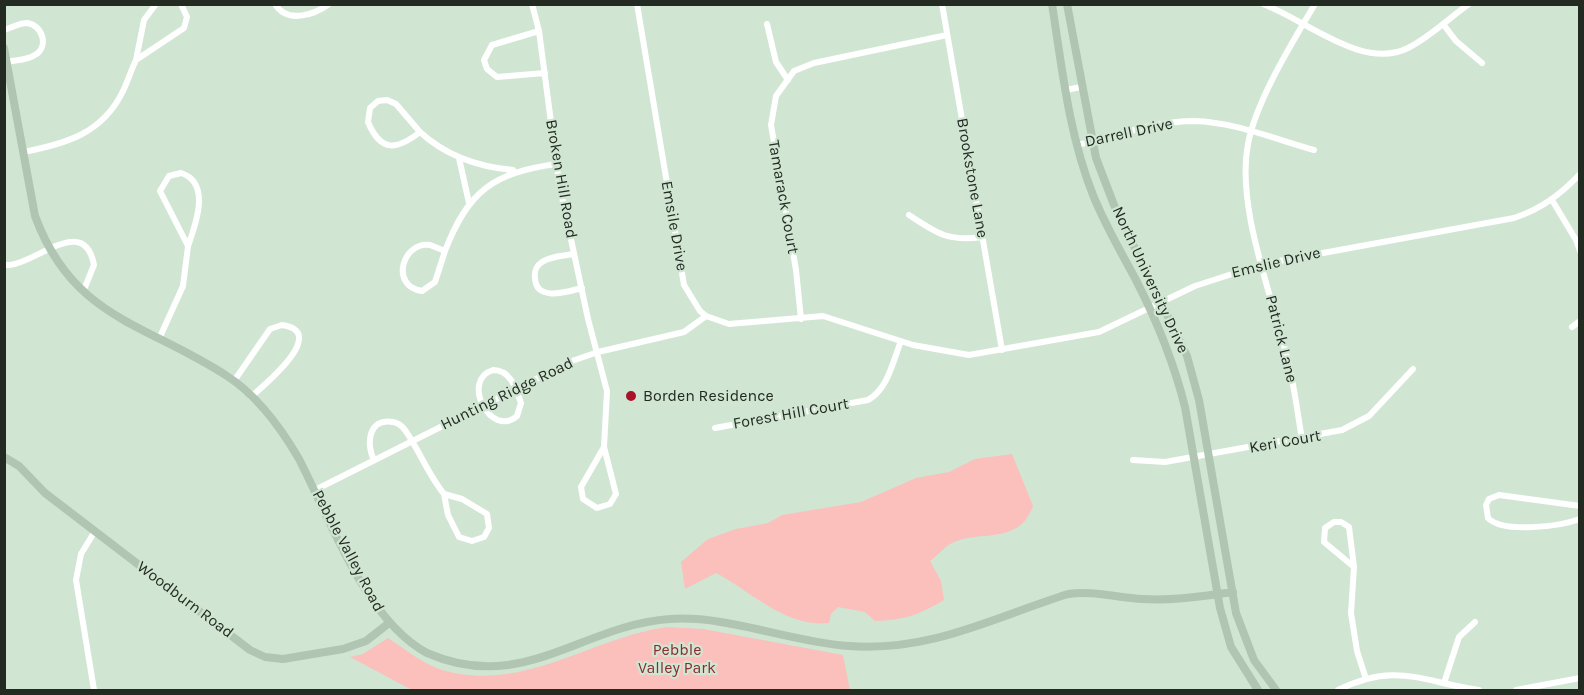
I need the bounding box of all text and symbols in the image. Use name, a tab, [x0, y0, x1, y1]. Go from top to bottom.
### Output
street label: Darrell Drive	[1083, 114, 1175, 152]
street label: Brookstone Lane	[952, 117, 992, 239]
street label: Broken Hill Road	[541, 118, 581, 240]
street label: Tamarack Court	[764, 139, 802, 255]
street label: Emsile Drive	[657, 180, 691, 272]
street label: North University Drive	[1108, 204, 1192, 356]
street label: Emslie Drive	[1230, 243, 1322, 283]
street label: Patrick Lane	[1261, 293, 1301, 385]
street label: Hunting Ridge Road	[438, 354, 576, 434]
place label: Borden Residence	[643, 386, 774, 406]
marker: Borden Residence	[624, 389, 638, 403]
street label: Forest Hill Court	[732, 394, 850, 434]
street label: Keri Court	[1248, 426, 1322, 458]
street label: Pebble Valley Road	[308, 487, 388, 615]
street label: Woodburn Road	[133, 557, 237, 643]
park label: Pebble Valley Park	[638, 640, 716, 678]

